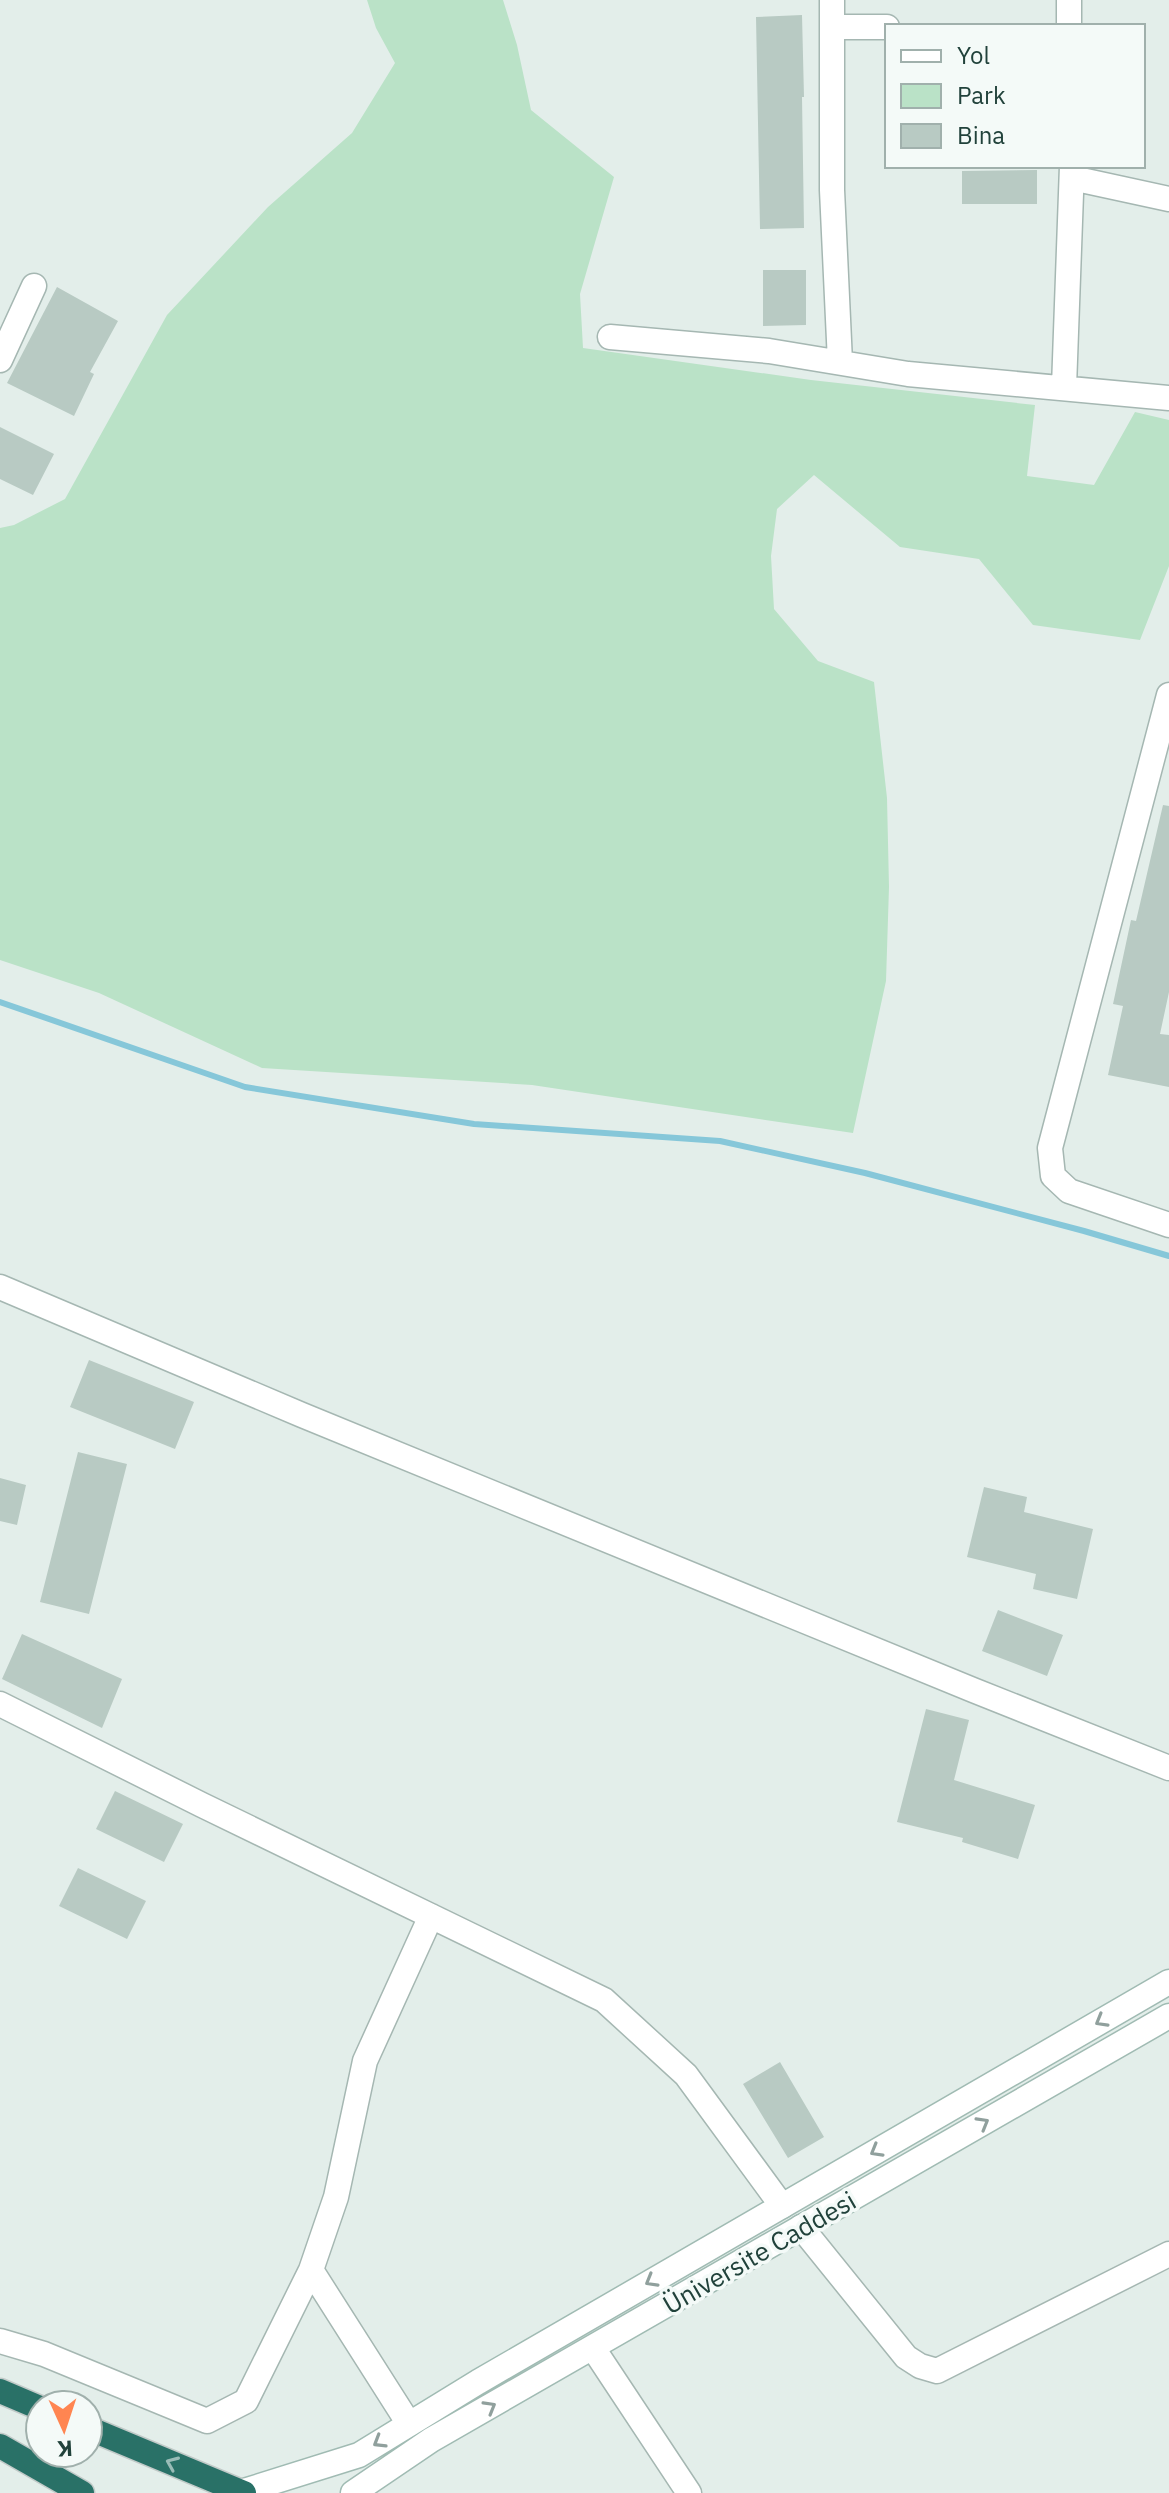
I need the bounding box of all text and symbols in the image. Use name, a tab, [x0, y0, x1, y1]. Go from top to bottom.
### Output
legend	[885, 24, 1145, 168]
text: Yol	[957, 39, 990, 71]
text: Park	[957, 79, 1006, 111]
text: Bina	[957, 119, 1005, 151]
one-way arrow	[1095, 2011, 1110, 2027]
one-way arrow	[974, 2117, 988, 2133]
one-way arrow	[871, 2141, 885, 2157]
street label: Üniversite Caddesi	[656, 2183, 862, 2321]
one-way arrow	[645, 2271, 660, 2287]
north arrow	[24, 2389, 104, 2469]
one-way arrow	[482, 2401, 496, 2417]
one-way arrow	[373, 2432, 388, 2448]
text: K	[56, 2435, 73, 2464]
one-way arrow	[166, 2456, 180, 2472]

